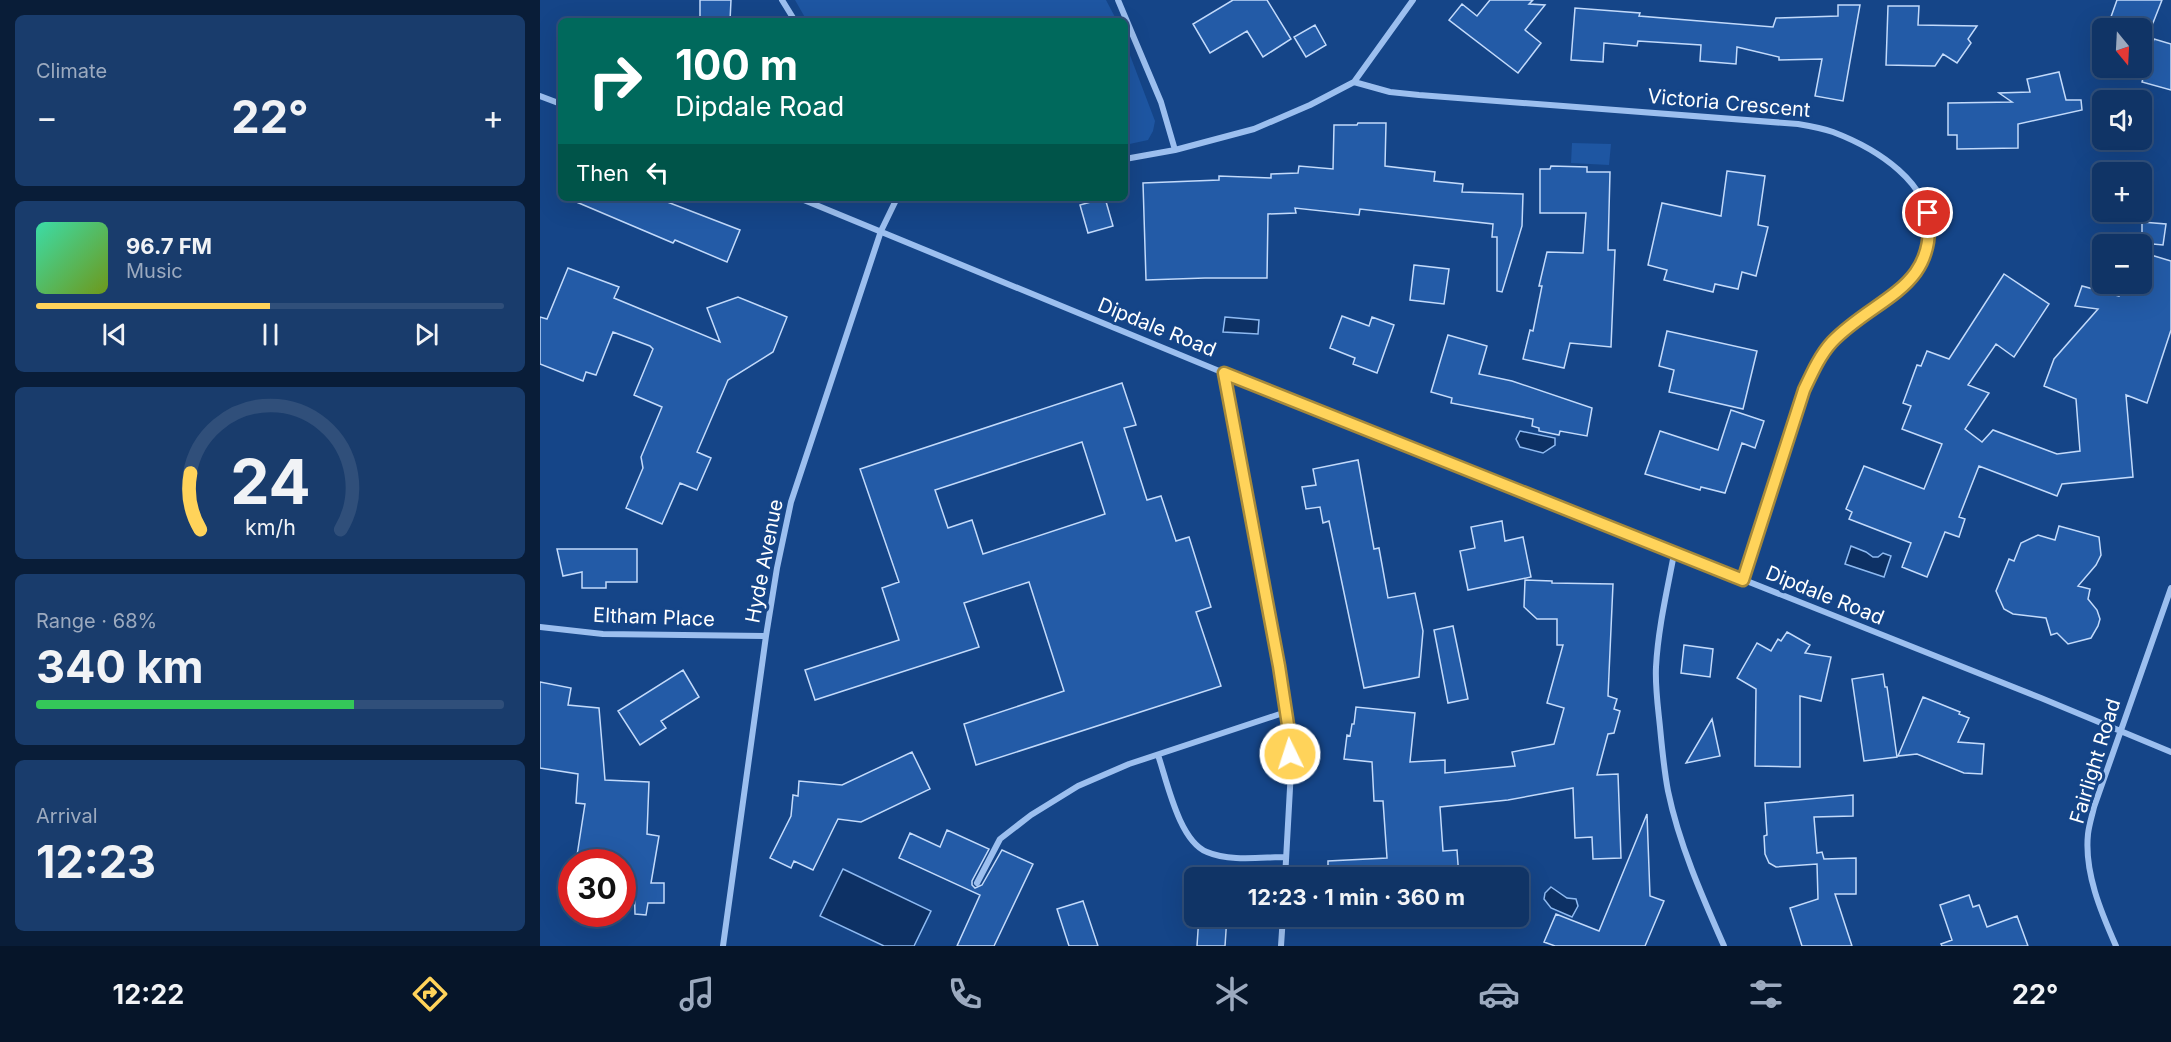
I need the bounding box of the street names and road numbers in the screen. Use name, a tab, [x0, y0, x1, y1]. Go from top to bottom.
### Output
street label: Victoria Crescent	[1647, 84, 1812, 122]
street label: Dipdale Road	[1094, 292, 1220, 362]
street label: Hyde Avenue	[740, 497, 788, 625]
street label: Dipdale Road	[1762, 560, 1888, 630]
street label: Eltham Place	[593, 603, 715, 631]
street label: Fairlight Road	[2065, 696, 2125, 826]

